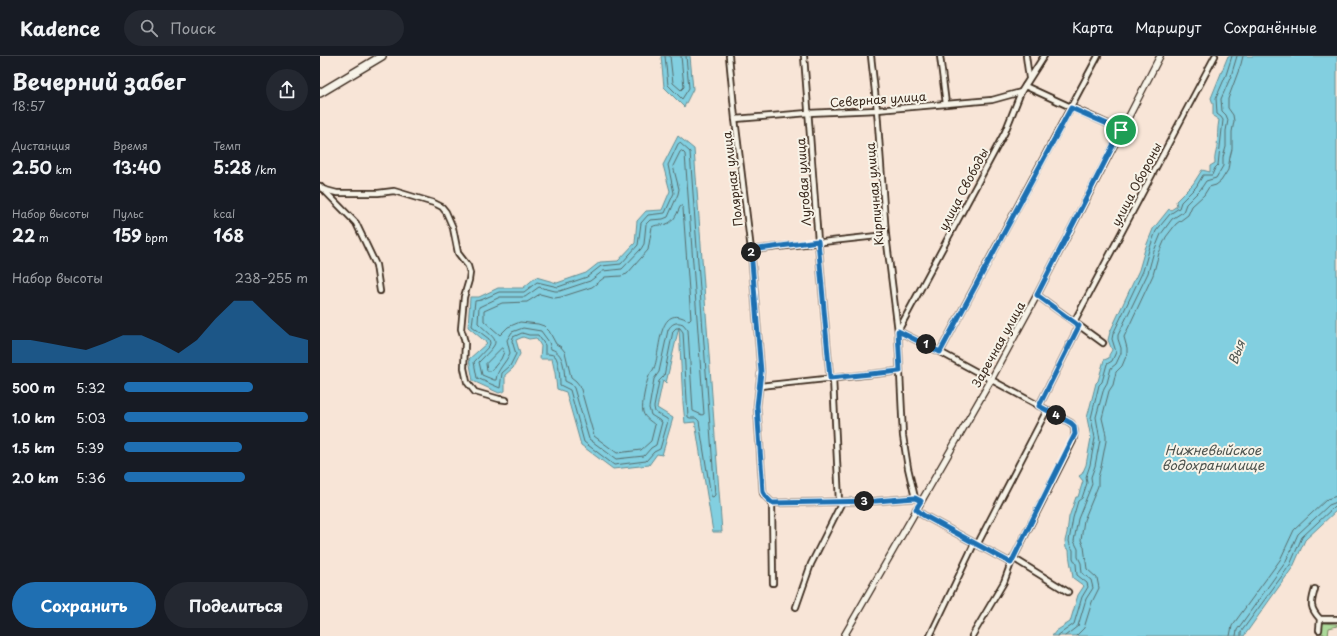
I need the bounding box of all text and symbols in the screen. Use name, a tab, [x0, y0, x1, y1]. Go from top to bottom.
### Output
search box	[124, 10, 404, 46]
text: Kadence	[20, 14, 100, 42]
text: Поиск	[170, 16, 216, 39]
icon: search	[138, 17, 160, 39]
text: Карта	[1072, 17, 1113, 38]
text: Маршрут	[1135, 17, 1201, 38]
text: Сохранённые	[1223, 17, 1317, 38]
text: Вечерний забег	[12, 64, 186, 97]
button: share	[266, 69, 308, 111]
street label: Северная улица	[829, 87, 927, 111]
text: 18:57	[12, 96, 45, 115]
pin	[1104, 113, 1138, 147]
icon: arrive	[1110, 119, 1132, 141]
street label: Полярная улица	[717, 130, 747, 228]
text: Дистанция	[12, 137, 70, 154]
text: Время	[113, 137, 148, 154]
text: Темп	[213, 137, 241, 154]
street label: Луговая улица	[791, 137, 815, 227]
street label: улица Обороны	[1106, 139, 1166, 229]
street label: Кирпичная улица	[860, 141, 887, 246]
street label: улица Свободы	[934, 144, 992, 234]
text: 2.50	[12, 154, 52, 180]
text: 13:40	[113, 154, 161, 180]
text: 5:28	[213, 154, 252, 180]
text: km	[52, 161, 72, 178]
text: /km	[252, 161, 276, 178]
text: Набор высоты	[12, 205, 89, 222]
text: Пульс	[113, 205, 144, 222]
text: kcal	[213, 205, 235, 222]
text: 22	[12, 222, 35, 248]
text: 159	[113, 222, 142, 248]
text: 168	[213, 222, 244, 248]
text: m	[35, 229, 49, 246]
text: bpm	[142, 229, 168, 246]
pin: 2	[741, 242, 761, 262]
text: 2	[747, 243, 755, 260]
text: Набор высоты	[12, 268, 103, 287]
text: 238–255 m	[235, 268, 308, 287]
street label: Заречная улица	[967, 297, 1029, 390]
pin: 1	[916, 334, 936, 354]
text: 1	[923, 335, 929, 352]
water label: Выя	[1223, 336, 1249, 367]
text: 500 m	[12, 378, 55, 397]
text: 5:32	[76, 378, 106, 397]
pin: 4	[1046, 405, 1066, 425]
text: 4	[1052, 406, 1060, 423]
text: 1.0 km	[12, 408, 55, 427]
text: 5:03	[76, 408, 106, 427]
text: 1.5 km	[12, 438, 55, 457]
text: 5:39	[76, 438, 104, 457]
water label: Нижневыйское водохранилище	[1162, 440, 1265, 474]
text: 2.0 km	[12, 468, 59, 487]
text: 5:36	[76, 468, 106, 487]
pin: 3	[854, 491, 874, 511]
text: 3	[860, 492, 868, 509]
button: Сохранить	[12, 582, 156, 628]
button: Поделиться	[164, 582, 308, 628]

